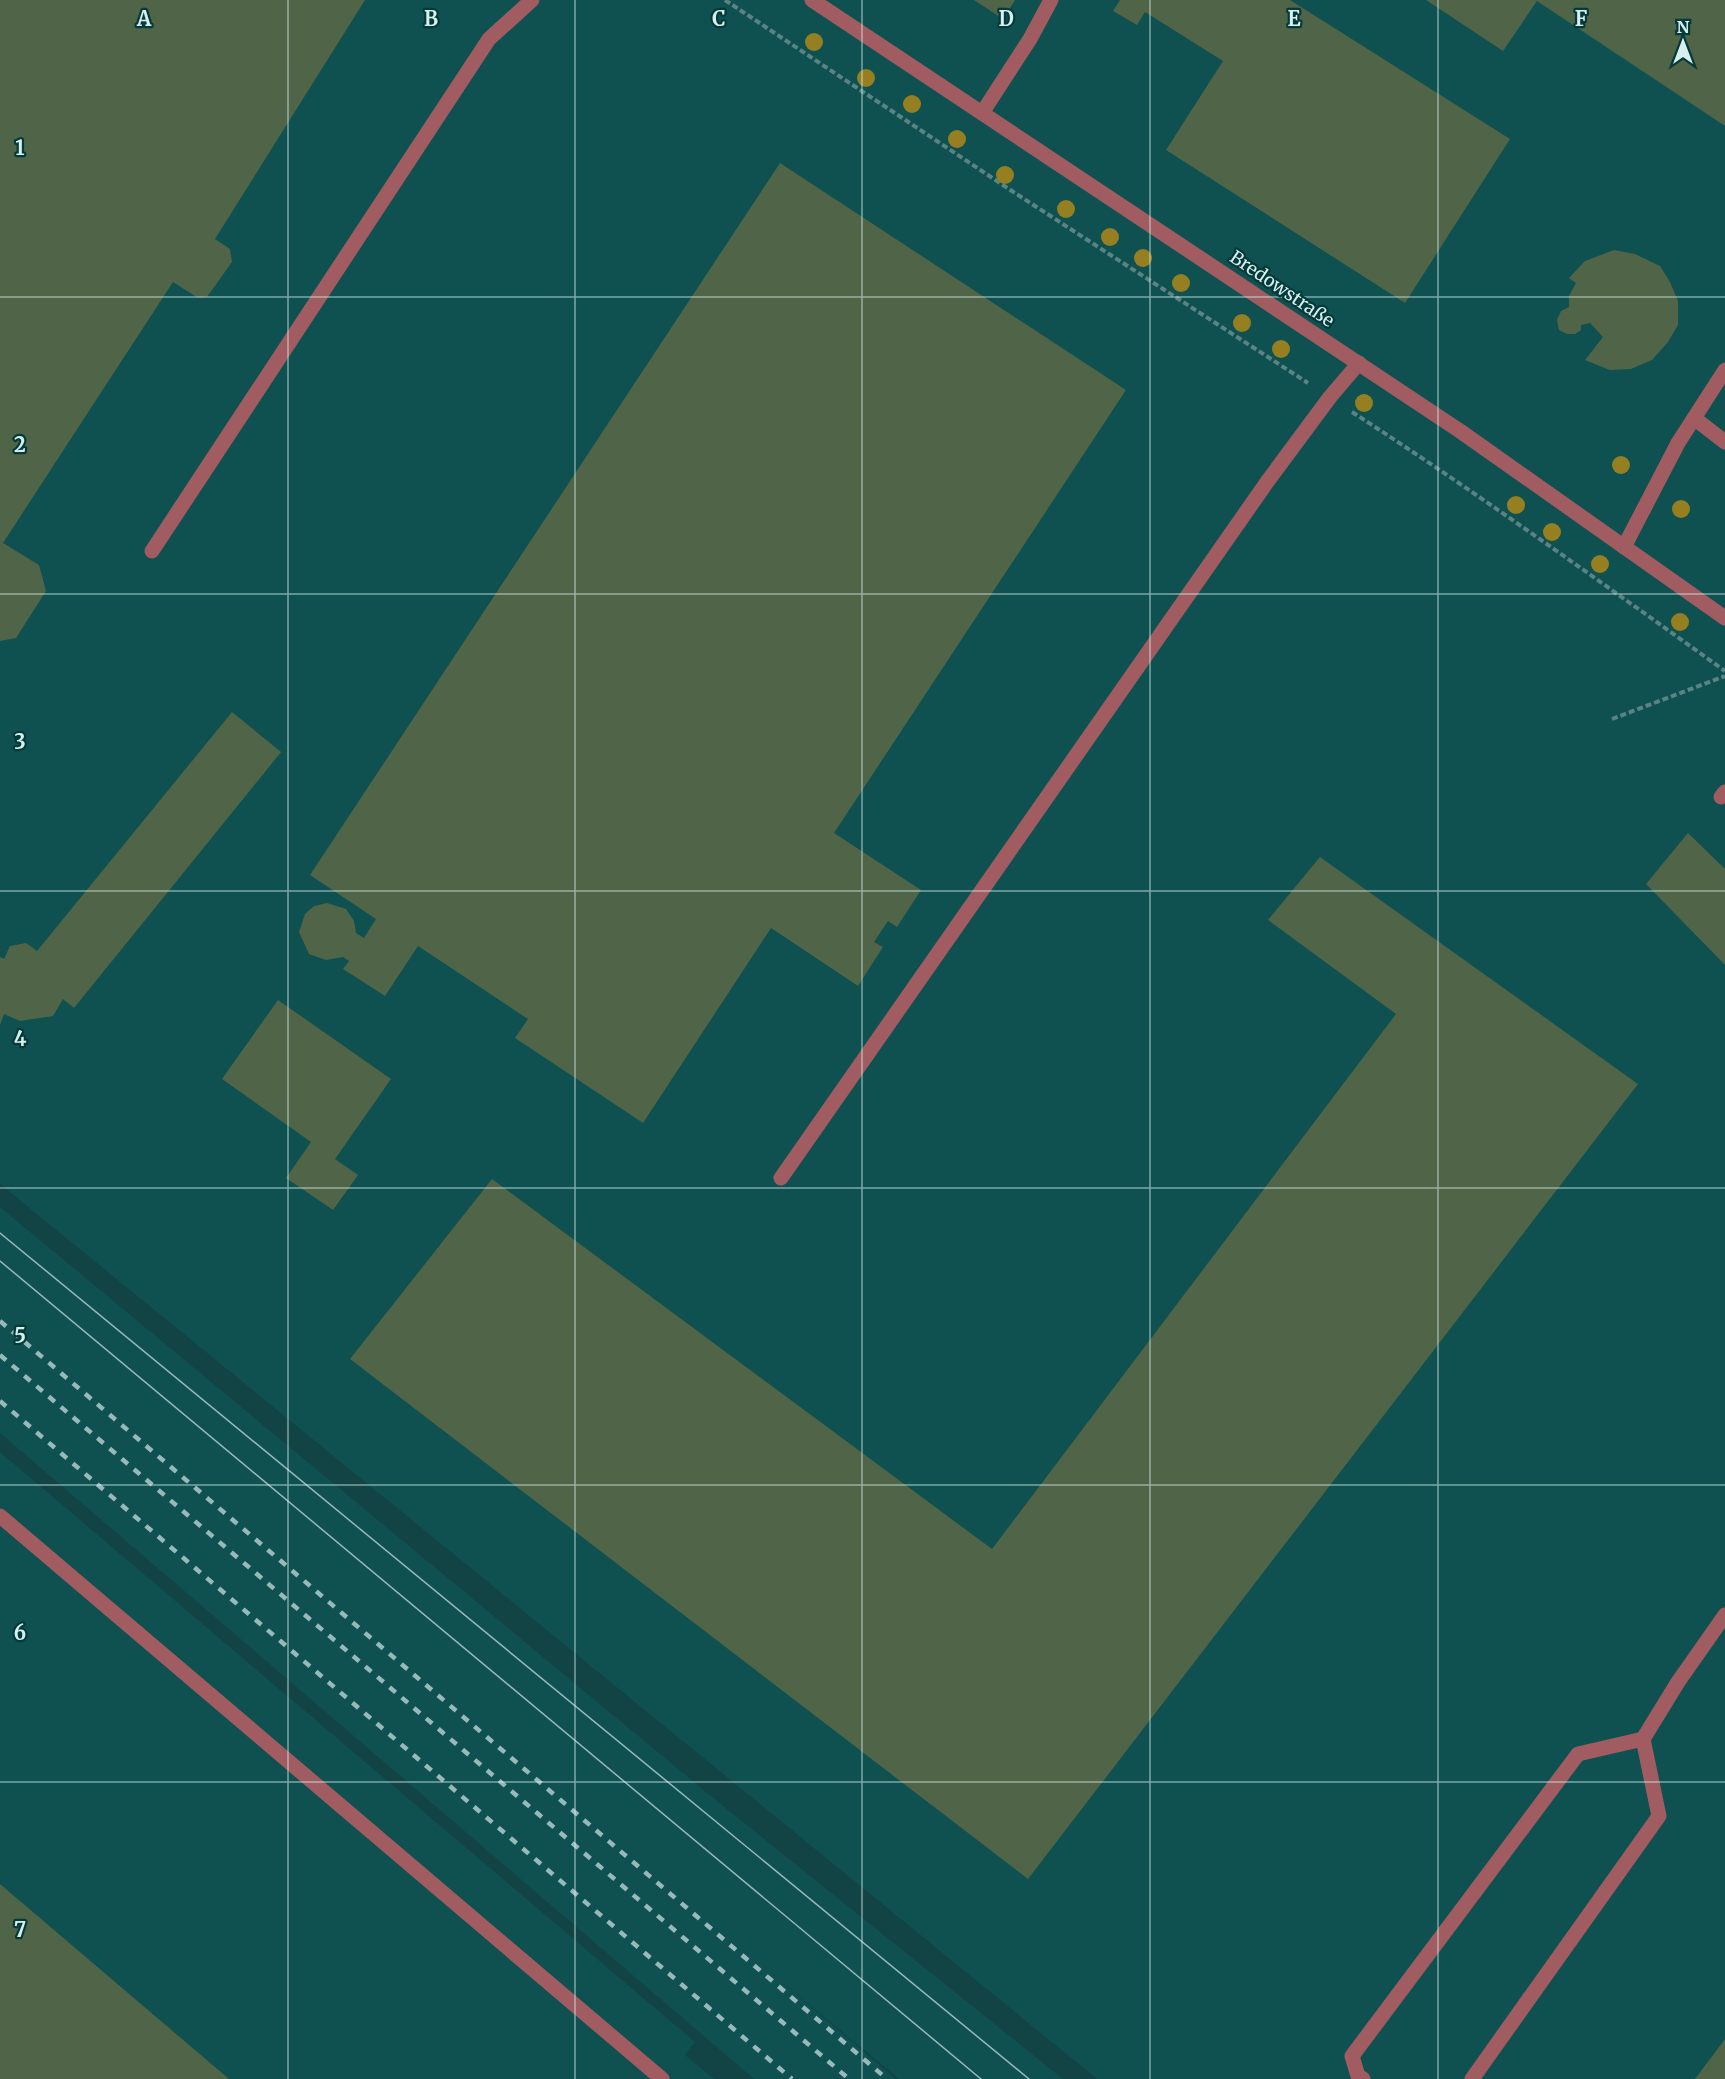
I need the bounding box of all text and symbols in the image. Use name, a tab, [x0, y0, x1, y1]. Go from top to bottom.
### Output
text: A	[136, 6, 152, 31]
text: B	[424, 6, 438, 31]
text: C	[712, 6, 726, 31]
text: D	[998, 6, 1014, 31]
text: E	[1287, 6, 1301, 31]
text: F	[1575, 6, 1588, 31]
north arrow	[1653, 12, 1713, 72]
text: N	[1677, 17, 1690, 37]
text: 1	[15, 135, 25, 160]
street label: Bredowstraße	[1226, 245, 1339, 332]
text: 2	[14, 432, 26, 457]
text: 3	[14, 729, 26, 754]
text: 4	[14, 1026, 27, 1051]
text: 5	[14, 1323, 26, 1348]
text: 6	[14, 1620, 26, 1645]
text: 7	[14, 1917, 26, 1942]

